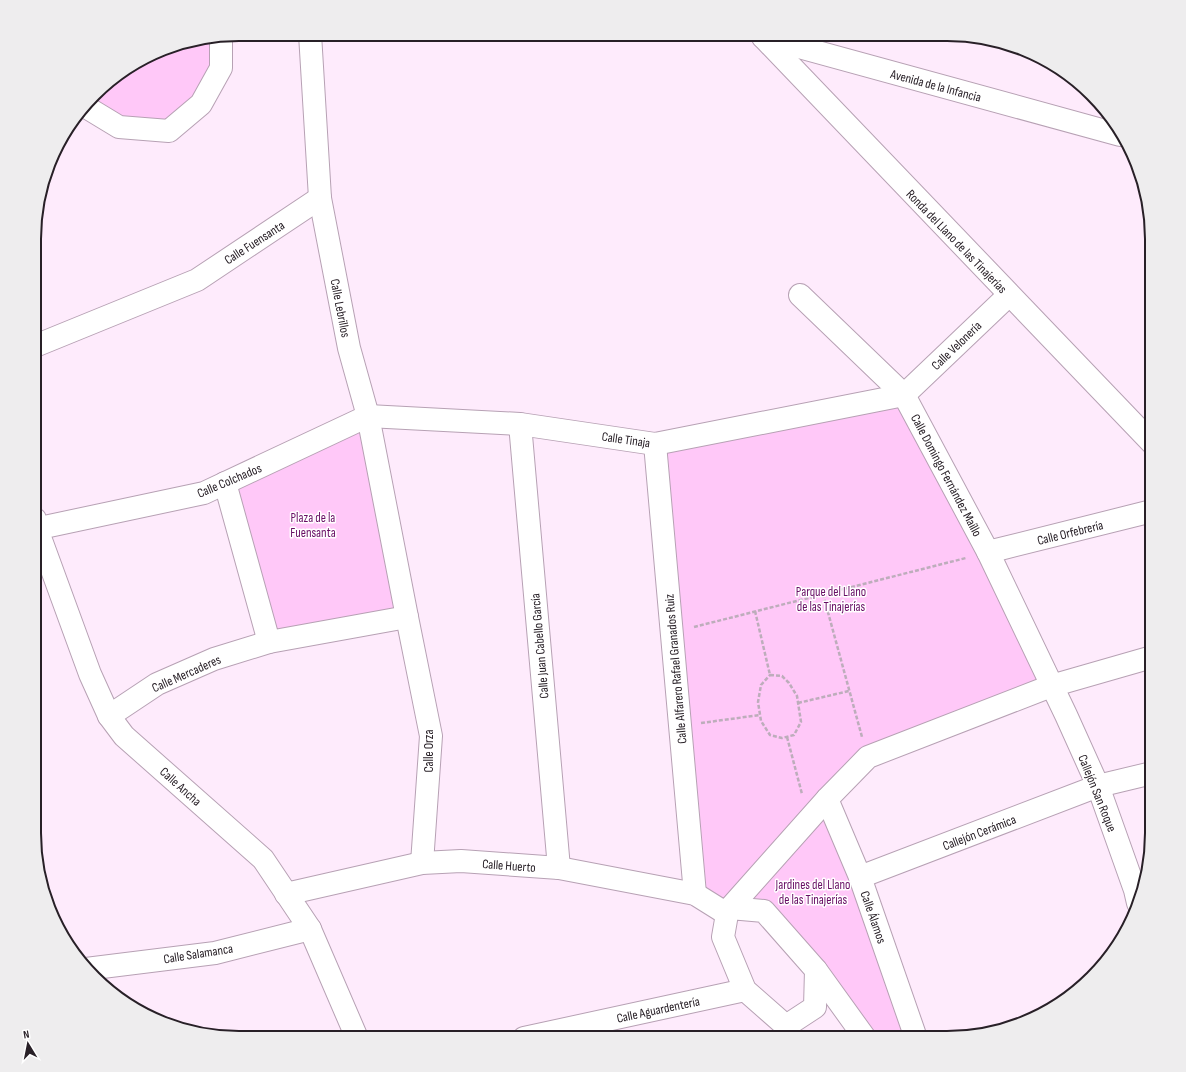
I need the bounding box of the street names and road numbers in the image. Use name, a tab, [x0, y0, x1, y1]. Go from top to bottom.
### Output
street label: Avenida de la Infancia	[888, 66, 983, 106]
street label: Ronda del Llano de las Tinajerías	[903, 186, 1010, 297]
street label: Calle Fuensanta	[221, 217, 288, 268]
street label: Calle Lebrillos	[326, 277, 354, 339]
street label: Calle Velonería	[928, 318, 985, 374]
street label: Calle Domingo Fernández Maíllo	[907, 411, 985, 540]
street label: Calle Tinaja	[601, 429, 651, 451]
street label: Calle Colchados	[195, 460, 264, 502]
street label: Calle Orfebrería	[1036, 517, 1105, 549]
street label: Calle Juan Cabello García	[527, 593, 553, 699]
street label: Calle Alfarero Rafael Granados Ruiz	[661, 593, 691, 745]
street label: Calle Mercaderes	[149, 651, 224, 696]
street label: Calle Orza	[421, 729, 437, 773]
street label: Callejón San Roque	[1074, 752, 1120, 834]
street label: Calle Ancha	[156, 764, 204, 810]
street label: Callejón Cerámica	[940, 812, 1018, 854]
street label: Calle Huerto	[482, 856, 536, 876]
street label: Calle Álamos	[857, 889, 890, 946]
street label: Calle Salamanca	[162, 941, 234, 967]
street label: Calle Aguardentería	[615, 993, 701, 1027]

